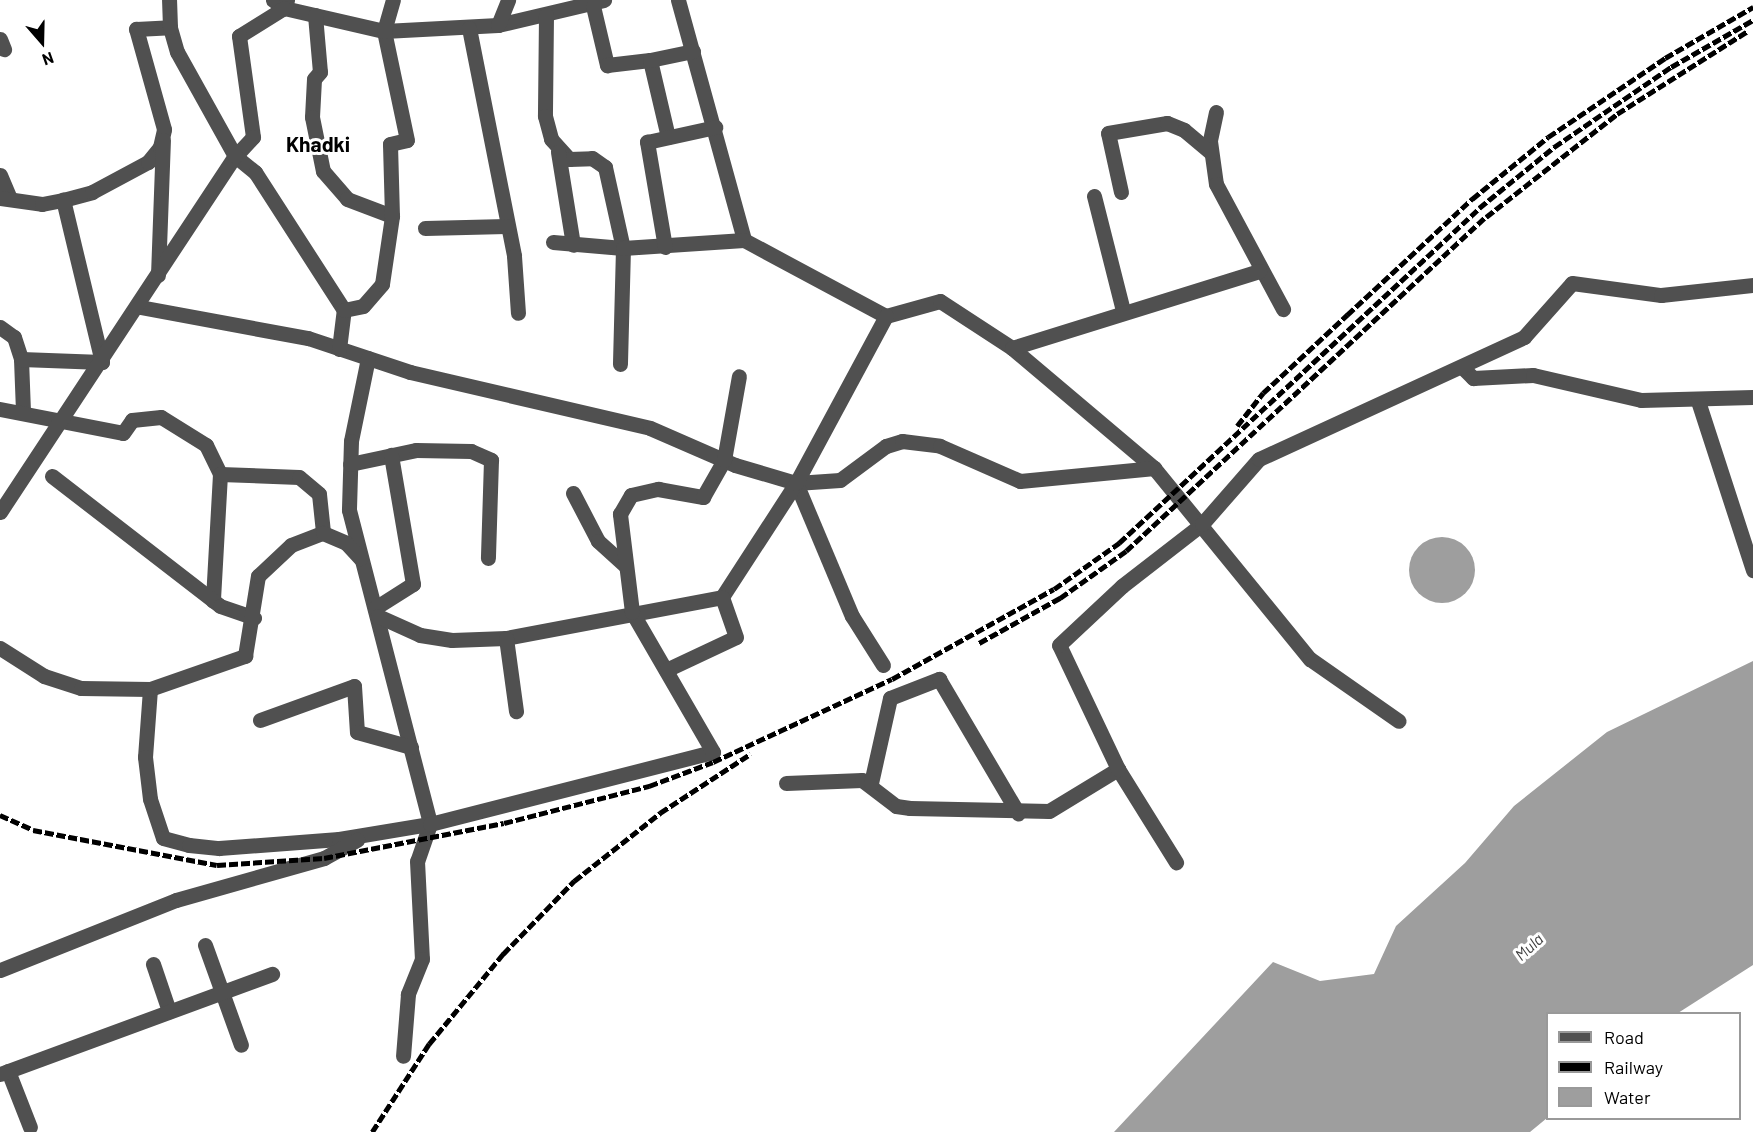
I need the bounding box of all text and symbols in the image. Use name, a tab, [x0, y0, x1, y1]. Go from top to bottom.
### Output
north arrow	[12, 12, 72, 72]
text: N	[40, 49, 57, 70]
district label: Khadki	[286, 131, 350, 157]
water label: Mula	[1511, 929, 1547, 965]
legend	[1546, 1012, 1741, 1120]
text: Road	[1604, 1026, 1644, 1048]
text: Railway	[1604, 1056, 1663, 1078]
text: Water	[1604, 1086, 1651, 1108]

